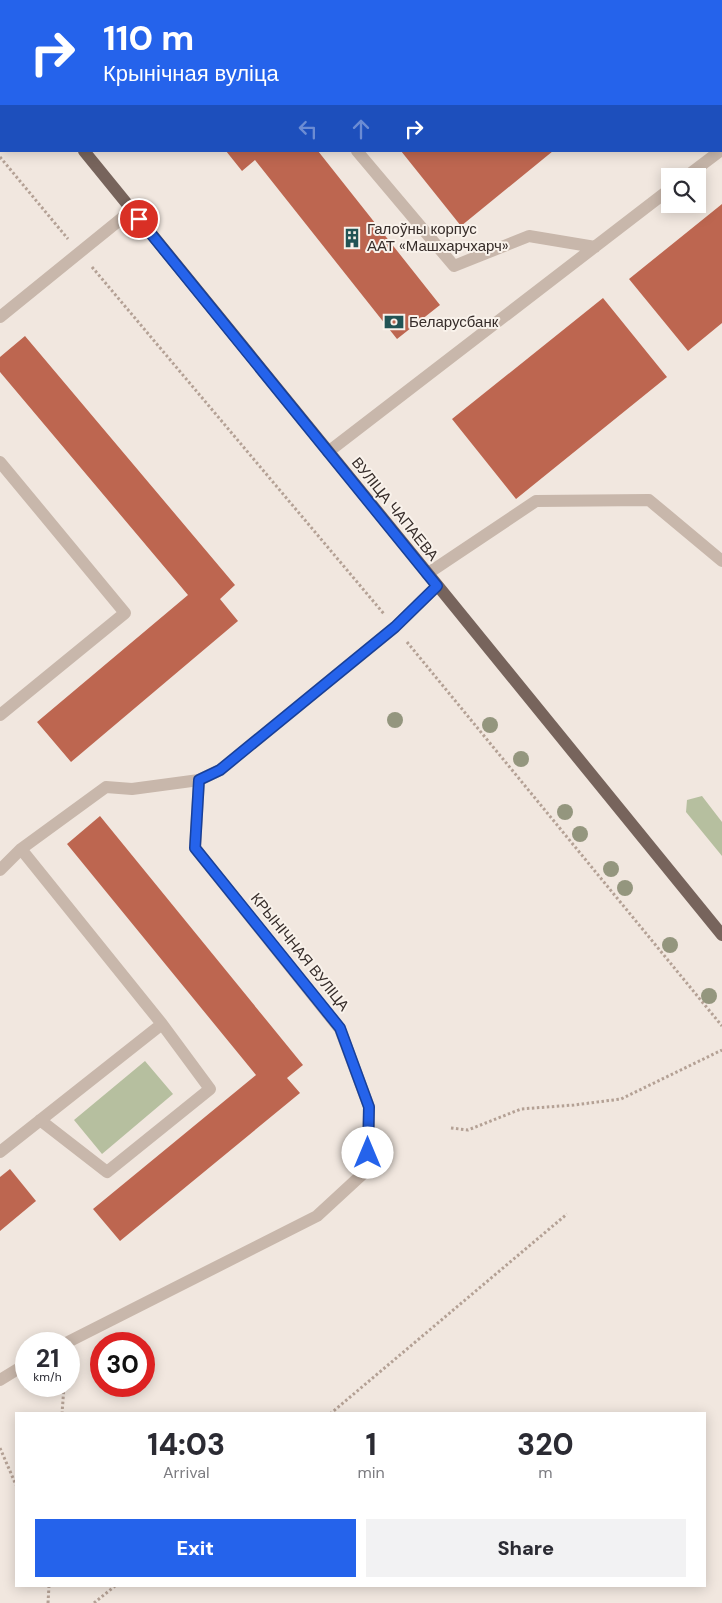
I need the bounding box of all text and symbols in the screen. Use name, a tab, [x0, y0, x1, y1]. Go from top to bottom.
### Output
text: 110 m	[103, 15, 194, 61]
icon: right	[20, 20, 85, 85]
text: Крынічная вуліца	[103, 59, 279, 88]
icon: left	[294, 115, 322, 143]
icon: ahead	[347, 115, 375, 143]
icon: right	[400, 115, 428, 143]
map controls	[661, 168, 706, 213]
button: search	[661, 168, 706, 213]
pin	[118, 198, 160, 240]
icon: arrive	[125, 205, 153, 233]
place label: Галоўны корпус ААТ «Машхарчхарч»	[367, 219, 509, 256]
building icon: Галоўны корпус ААТ «Машхарчхарч»	[341, 227, 363, 249]
bank icon: Беларусбанк	[383, 311, 405, 333]
place label: Беларусбанк	[409, 312, 499, 332]
street label: ВУЛІЦА ЧАПАЕВА	[347, 453, 443, 565]
street label: КРЫНІЧНАЯ ВУЛІЦА	[246, 889, 354, 1015]
position arrow	[341, 1126, 393, 1178]
speed limit sign: 30	[90, 1332, 155, 1397]
text: 21	[36, 1342, 59, 1375]
text: km/h	[33, 1369, 62, 1385]
text: 14:03	[147, 1425, 225, 1464]
text: 1	[366, 1425, 377, 1464]
text: 320	[517, 1425, 574, 1464]
text: Arrival	[163, 1462, 210, 1483]
text: min	[357, 1462, 385, 1483]
text: m	[538, 1462, 553, 1483]
button: Exit	[35, 1519, 356, 1577]
button: Share	[366, 1519, 686, 1577]

